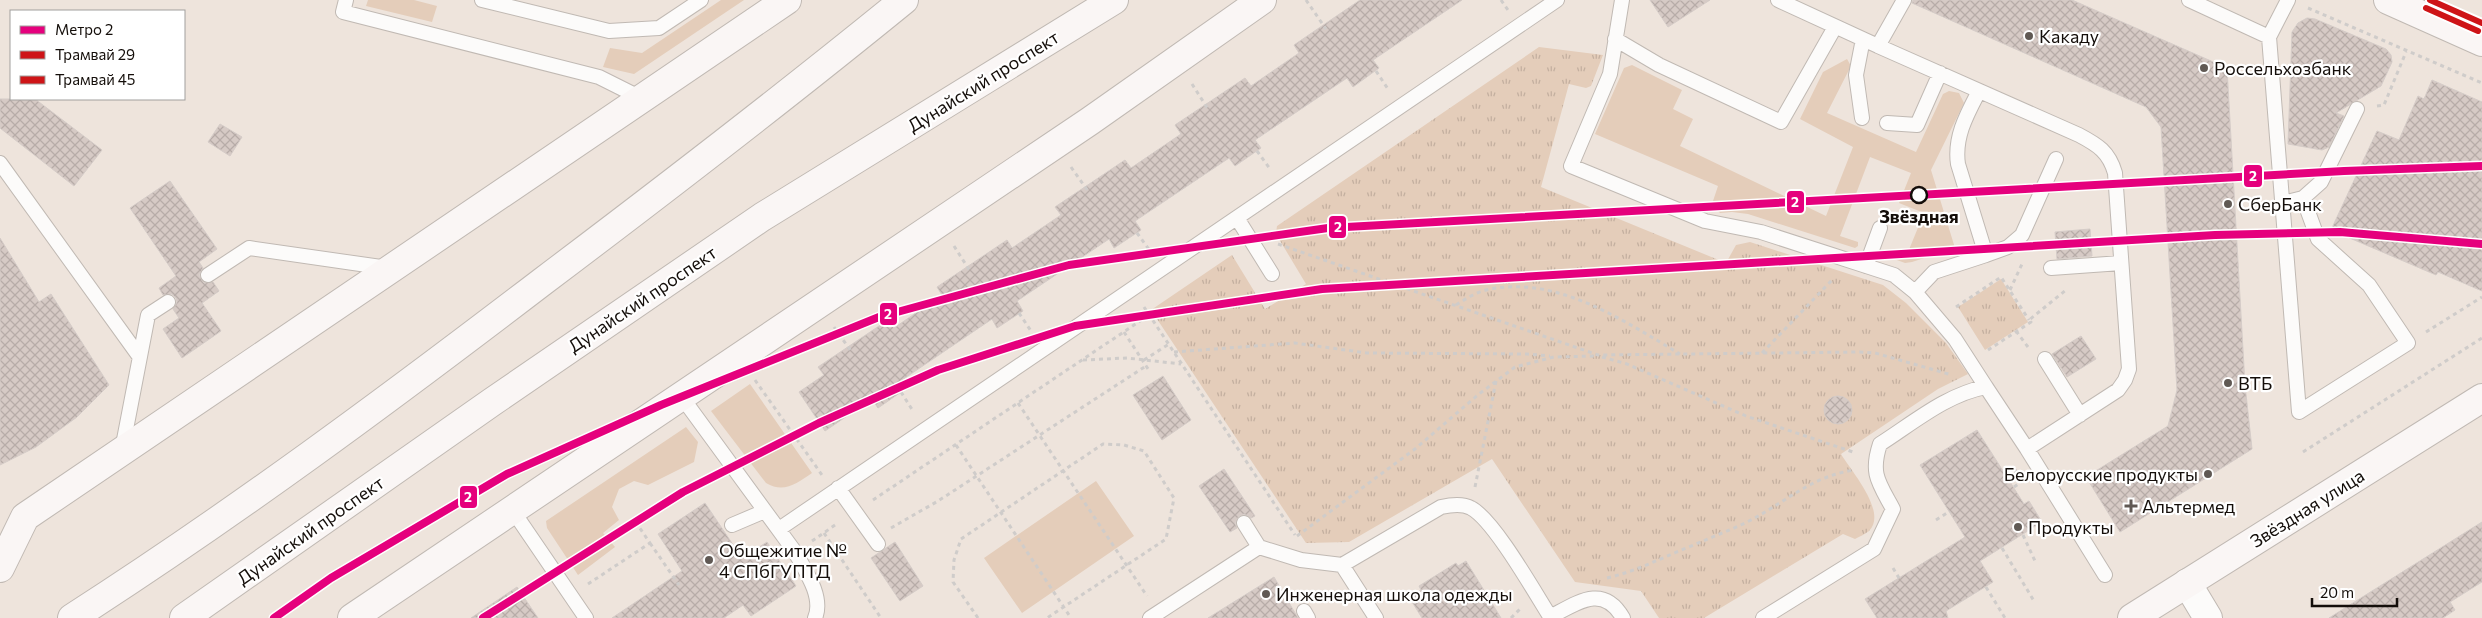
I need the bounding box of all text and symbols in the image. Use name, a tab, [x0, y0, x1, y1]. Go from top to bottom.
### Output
legend	[10, 10, 185, 100]
text: Метро 2	[55, 20, 113, 38]
street label: Дунайский проспект	[903, 25, 1063, 136]
place label: Какаду	[2039, 25, 2099, 47]
marker: Какаду	[2023, 30, 2035, 42]
text: Трамвай 29	[55, 45, 135, 63]
place label: Россельхозбанк	[2214, 57, 2352, 79]
marker: Россельхозбанк	[2198, 62, 2210, 74]
text: Трамвай 45	[55, 70, 135, 88]
line badge: 2	[2243, 164, 2263, 188]
text: 2	[2249, 167, 2257, 184]
marker: Звёздная	[1910, 186, 1928, 204]
line badge: 2	[1786, 190, 1805, 214]
text: 2	[1791, 193, 1799, 210]
place label: СберБанк	[2238, 193, 2322, 215]
marker: СберБанк	[2222, 198, 2234, 210]
place label: Звёздная	[1879, 205, 1959, 227]
line badge: 2	[1328, 215, 1347, 239]
text: 2	[1334, 218, 1342, 235]
street label: Дунайский проспект	[564, 241, 721, 357]
line badge: 2	[879, 302, 898, 326]
text: 2	[884, 305, 892, 322]
place label: ВТБ	[2238, 372, 2272, 394]
marker: ВТБ	[2222, 377, 2234, 389]
place label: Белорусские продукты	[2004, 463, 2198, 485]
street label: Звёздная улица	[2246, 464, 2368, 552]
marker: Белорусские продукты	[2202, 468, 2214, 480]
street label: Дунайский проспект	[232, 471, 388, 589]
line badge: 2	[459, 485, 478, 509]
text: 2	[464, 488, 472, 505]
place label: Альтермед	[2142, 495, 2235, 517]
marker: Альтермед	[2124, 499, 2138, 513]
place label: Продукты	[2028, 516, 2113, 538]
marker: Продукты	[2012, 521, 2024, 533]
place label: Общежитие № 4 СПбГУПТД	[719, 539, 847, 582]
marker: Общежитие № 4 СПбГУПТД	[703, 554, 715, 566]
scale bar	[2312, 576, 2397, 608]
place label: Инженерная школа одежды	[1276, 583, 1512, 605]
text: 20 m	[2320, 583, 2354, 601]
marker: Инженерная школа одежды	[1260, 588, 1272, 600]

